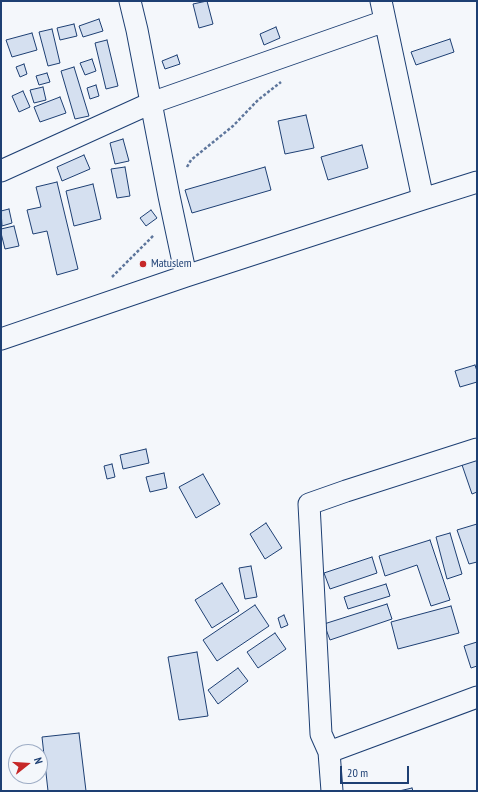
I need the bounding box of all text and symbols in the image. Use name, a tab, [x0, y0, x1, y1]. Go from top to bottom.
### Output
place label: Matuslem	[151, 257, 192, 271]
marker: Matuslem	[138, 259, 148, 269]
north arrow	[8, 744, 48, 784]
text: N	[31, 756, 46, 766]
scale bar	[342, 758, 411, 784]
text: 20 m	[347, 765, 368, 780]

